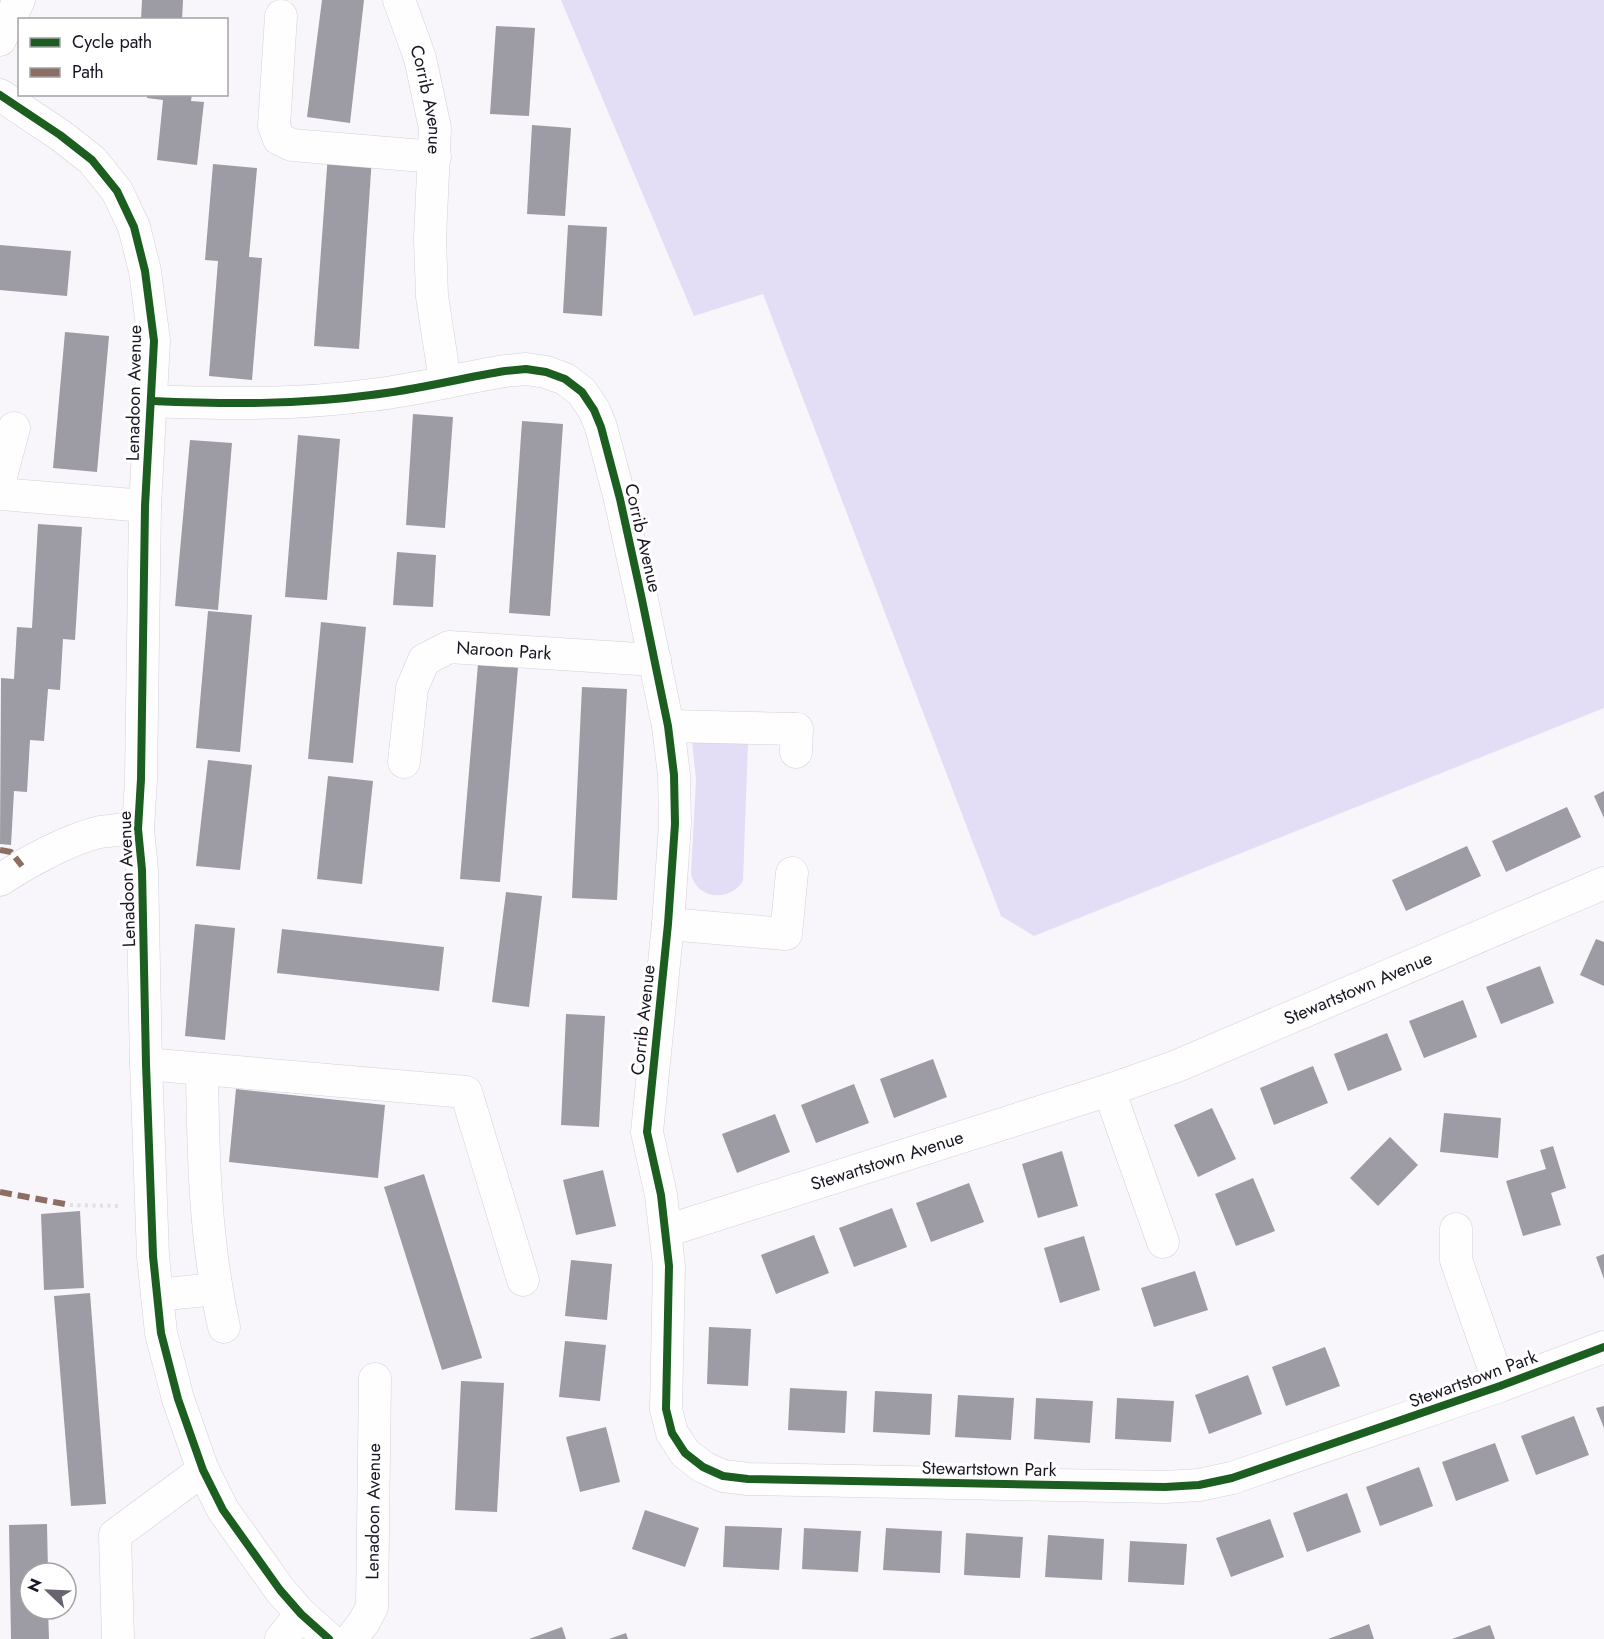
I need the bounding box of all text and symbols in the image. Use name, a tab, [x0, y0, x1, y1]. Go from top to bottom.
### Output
legend	[18, 18, 228, 96]
text: Cycle path	[72, 29, 152, 55]
street label: Corrib Avenue	[403, 41, 448, 155]
text: Path	[72, 59, 104, 85]
street label: Lenadoon Avenue	[120, 325, 148, 461]
street label: Corrib Avenue	[618, 481, 668, 595]
street label: Naroon Park	[456, 634, 552, 666]
street label: Lenadoon Avenue	[112, 810, 142, 948]
street label: Stewartstown Avenue	[1280, 945, 1436, 1032]
street label: Corrib Avenue	[624, 963, 662, 1077]
street label: Stewartstown Avenue	[807, 1124, 967, 1197]
street label: Stewartstown Park	[1405, 1344, 1541, 1414]
street label: Lenadoon Avenue	[359, 1443, 387, 1580]
street label: Stewartstown Park	[921, 1455, 1057, 1483]
north arrow	[18, 1561, 78, 1621]
text: N	[22, 1575, 48, 1596]

